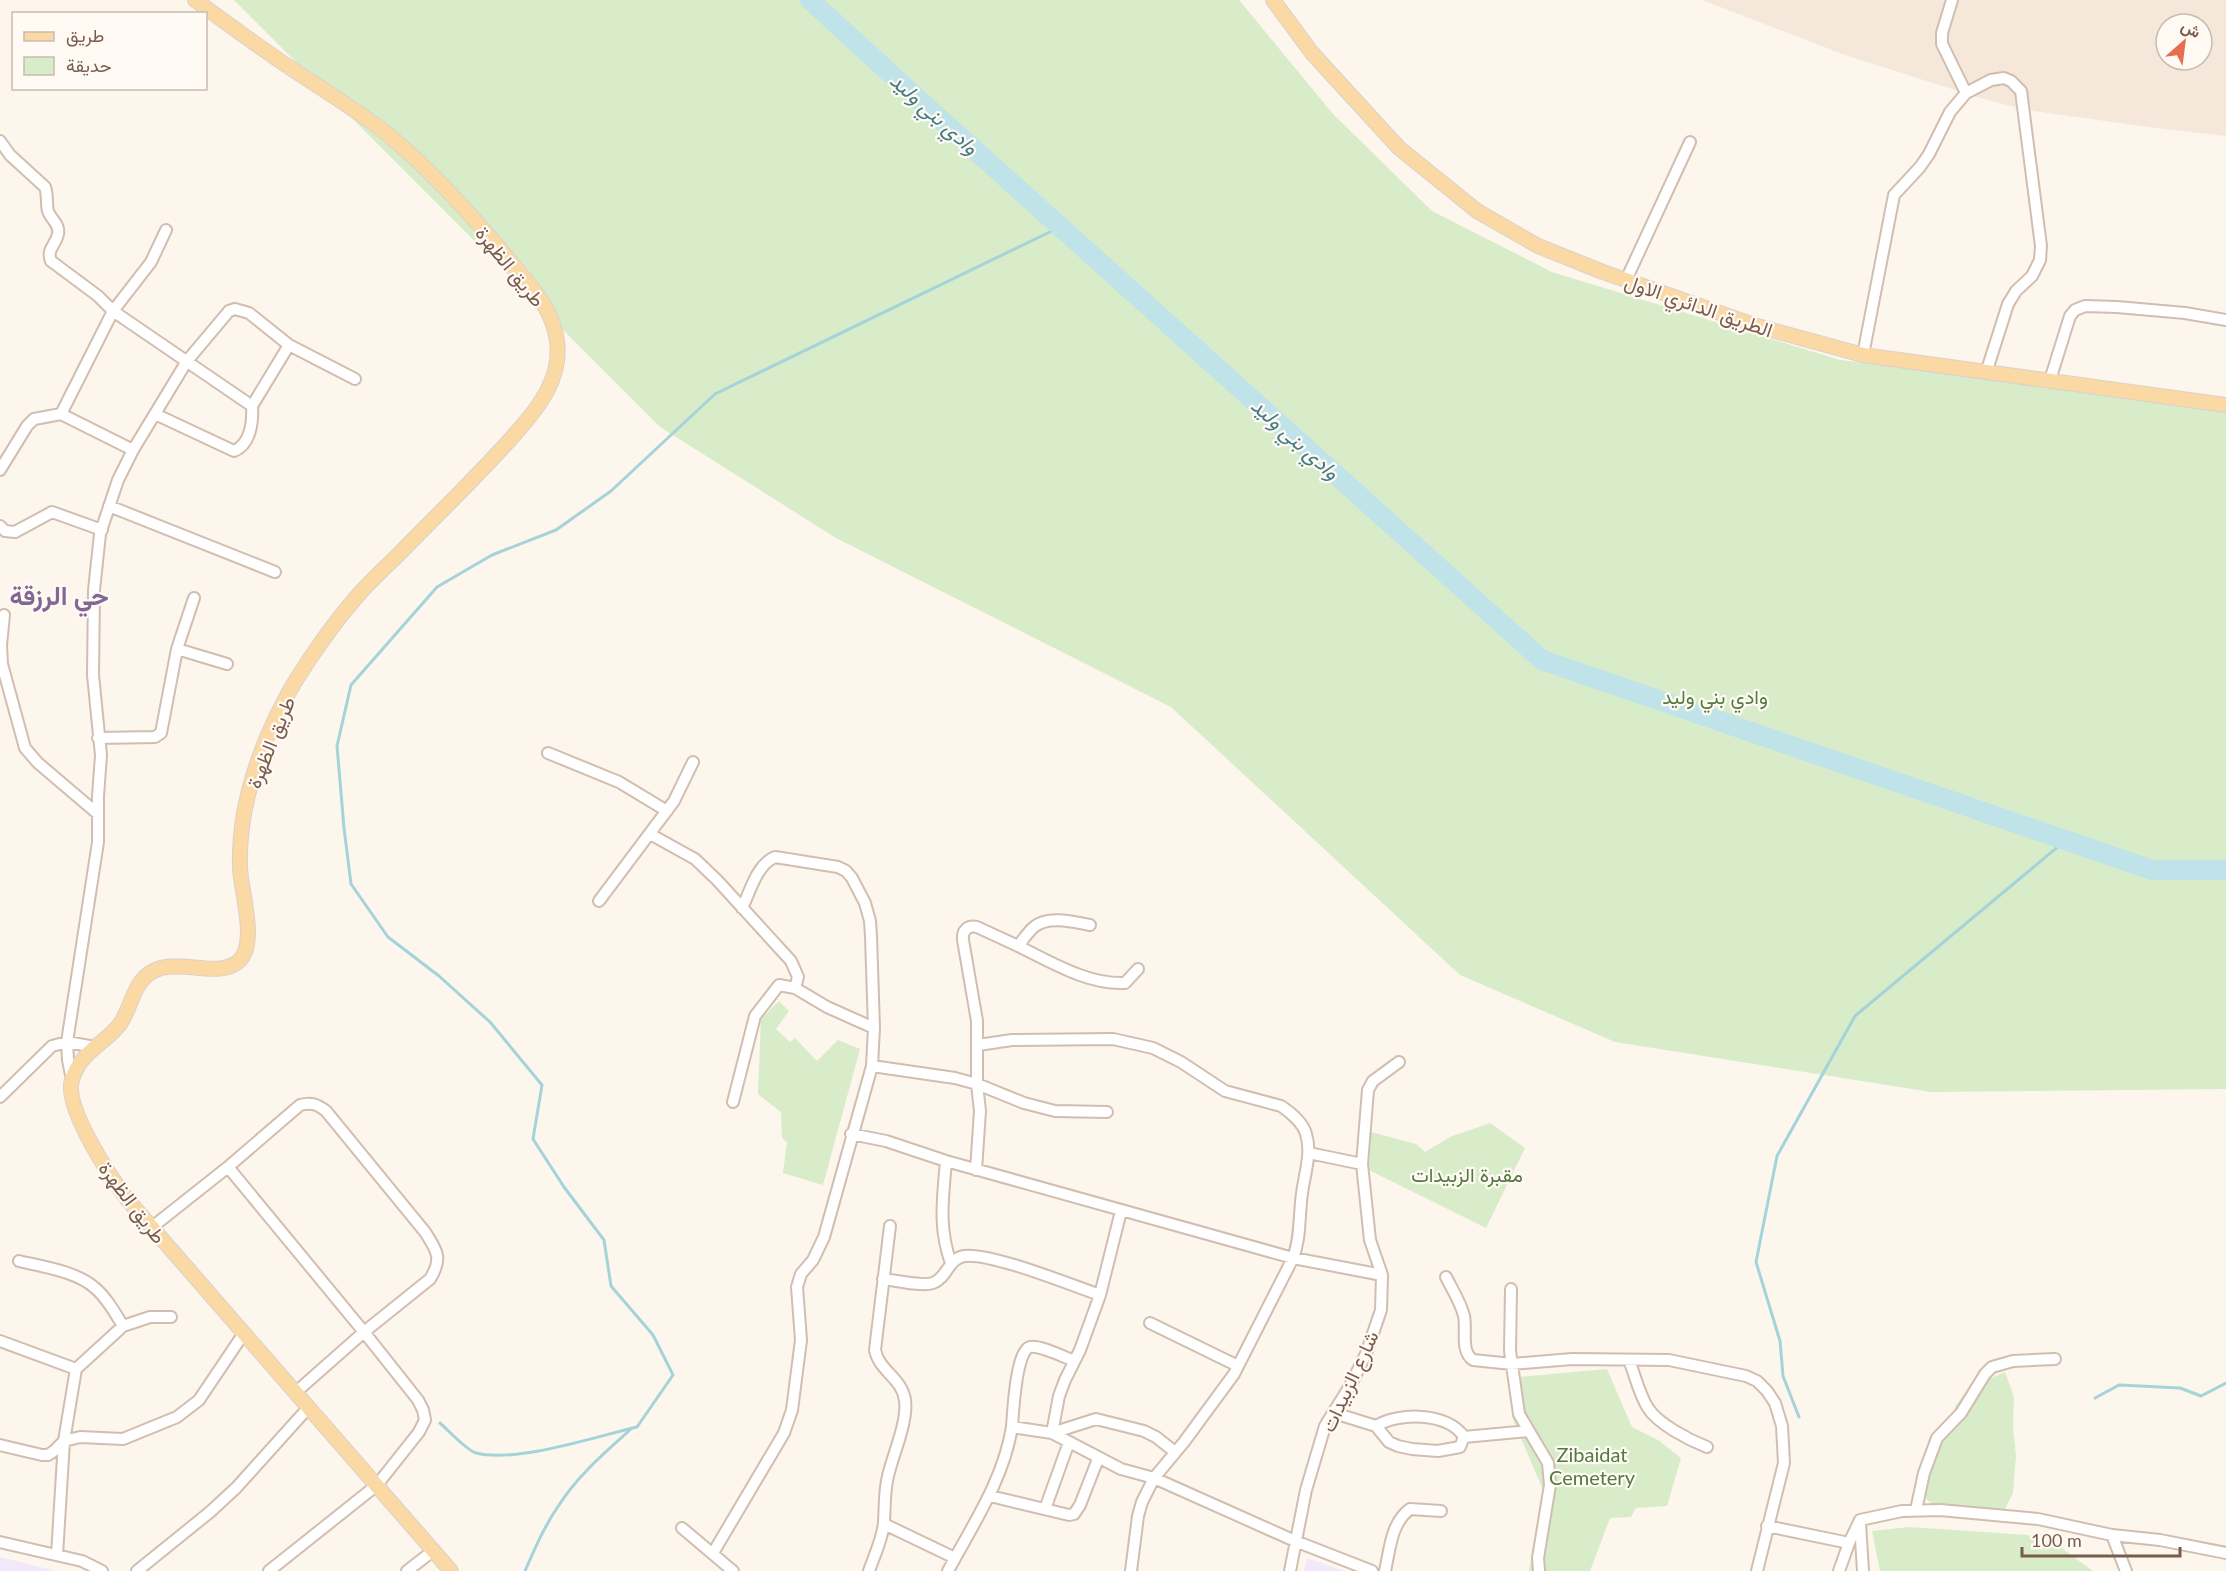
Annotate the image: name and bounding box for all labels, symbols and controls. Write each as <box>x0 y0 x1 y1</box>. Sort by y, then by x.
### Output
legend <box>12 12 207 90</box>
north arrow <box>2154 12 2214 72</box>
text: ش <box>2178 15 2204 42</box>
text: طريق <box>66 24 104 47</box>
text: حديقة <box>66 54 112 76</box>
water label: وادي بني وليد <box>882 67 985 164</box>
street label: طريق الظهرة <box>470 221 551 312</box>
street label: الطريق الدائري الاول <box>1620 268 1776 347</box>
water label: وادي بني وليد <box>1243 392 1346 489</box>
district label: حي الرزقة <box>9 579 109 618</box>
park label: وادي بني وليد <box>1662 684 1768 714</box>
street label: طريق الظهرة <box>241 693 301 792</box>
street label: طريق الظهرة <box>93 1156 172 1249</box>
park label: مقبرة الزبيدات <box>1411 1162 1523 1188</box>
street label: شارع الزبيدات <box>1315 1327 1386 1437</box>
park label: Zibaidat Cemetery <box>1549 1442 1636 1489</box>
scale bar <box>2022 1520 2180 1558</box>
text: 100 m <box>2031 1529 2082 1551</box>

